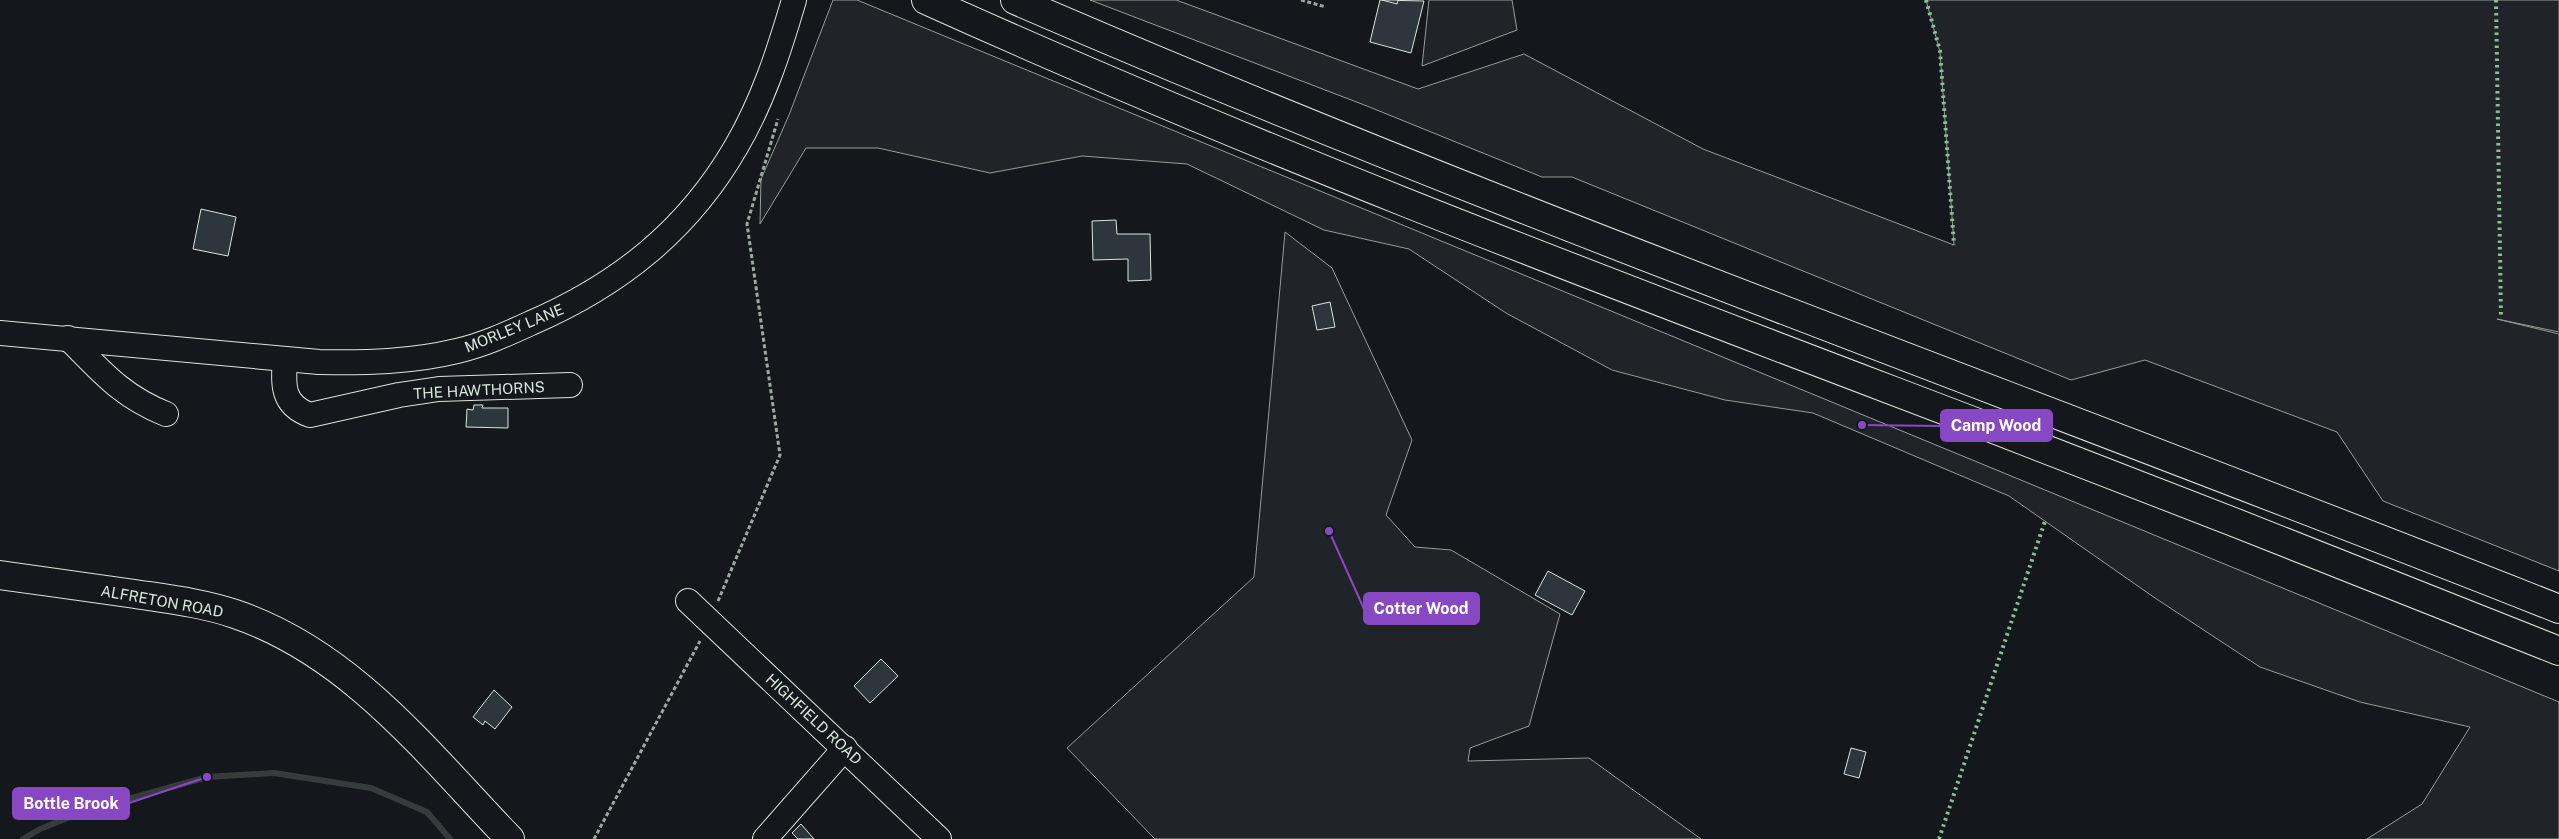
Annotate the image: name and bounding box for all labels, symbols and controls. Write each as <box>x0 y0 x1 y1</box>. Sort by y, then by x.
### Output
street label: MORLEY LANE <box>462 300 566 356</box>
street label: THE HAWTHORNS <box>413 378 545 402</box>
callout: Camp Wood <box>1941 410 2052 441</box>
text: Camp Wood <box>1951 416 2041 435</box>
street label: ALFRETON ROAD <box>99 582 225 620</box>
callout: Cotter Wood <box>1364 593 1479 624</box>
text: Cotter Wood <box>1374 599 1468 618</box>
street label: HIGHFIELD ROAD <box>762 670 866 768</box>
callout: Bottle Brook <box>13 788 129 819</box>
text: Bottle Brook <box>23 794 119 813</box>

